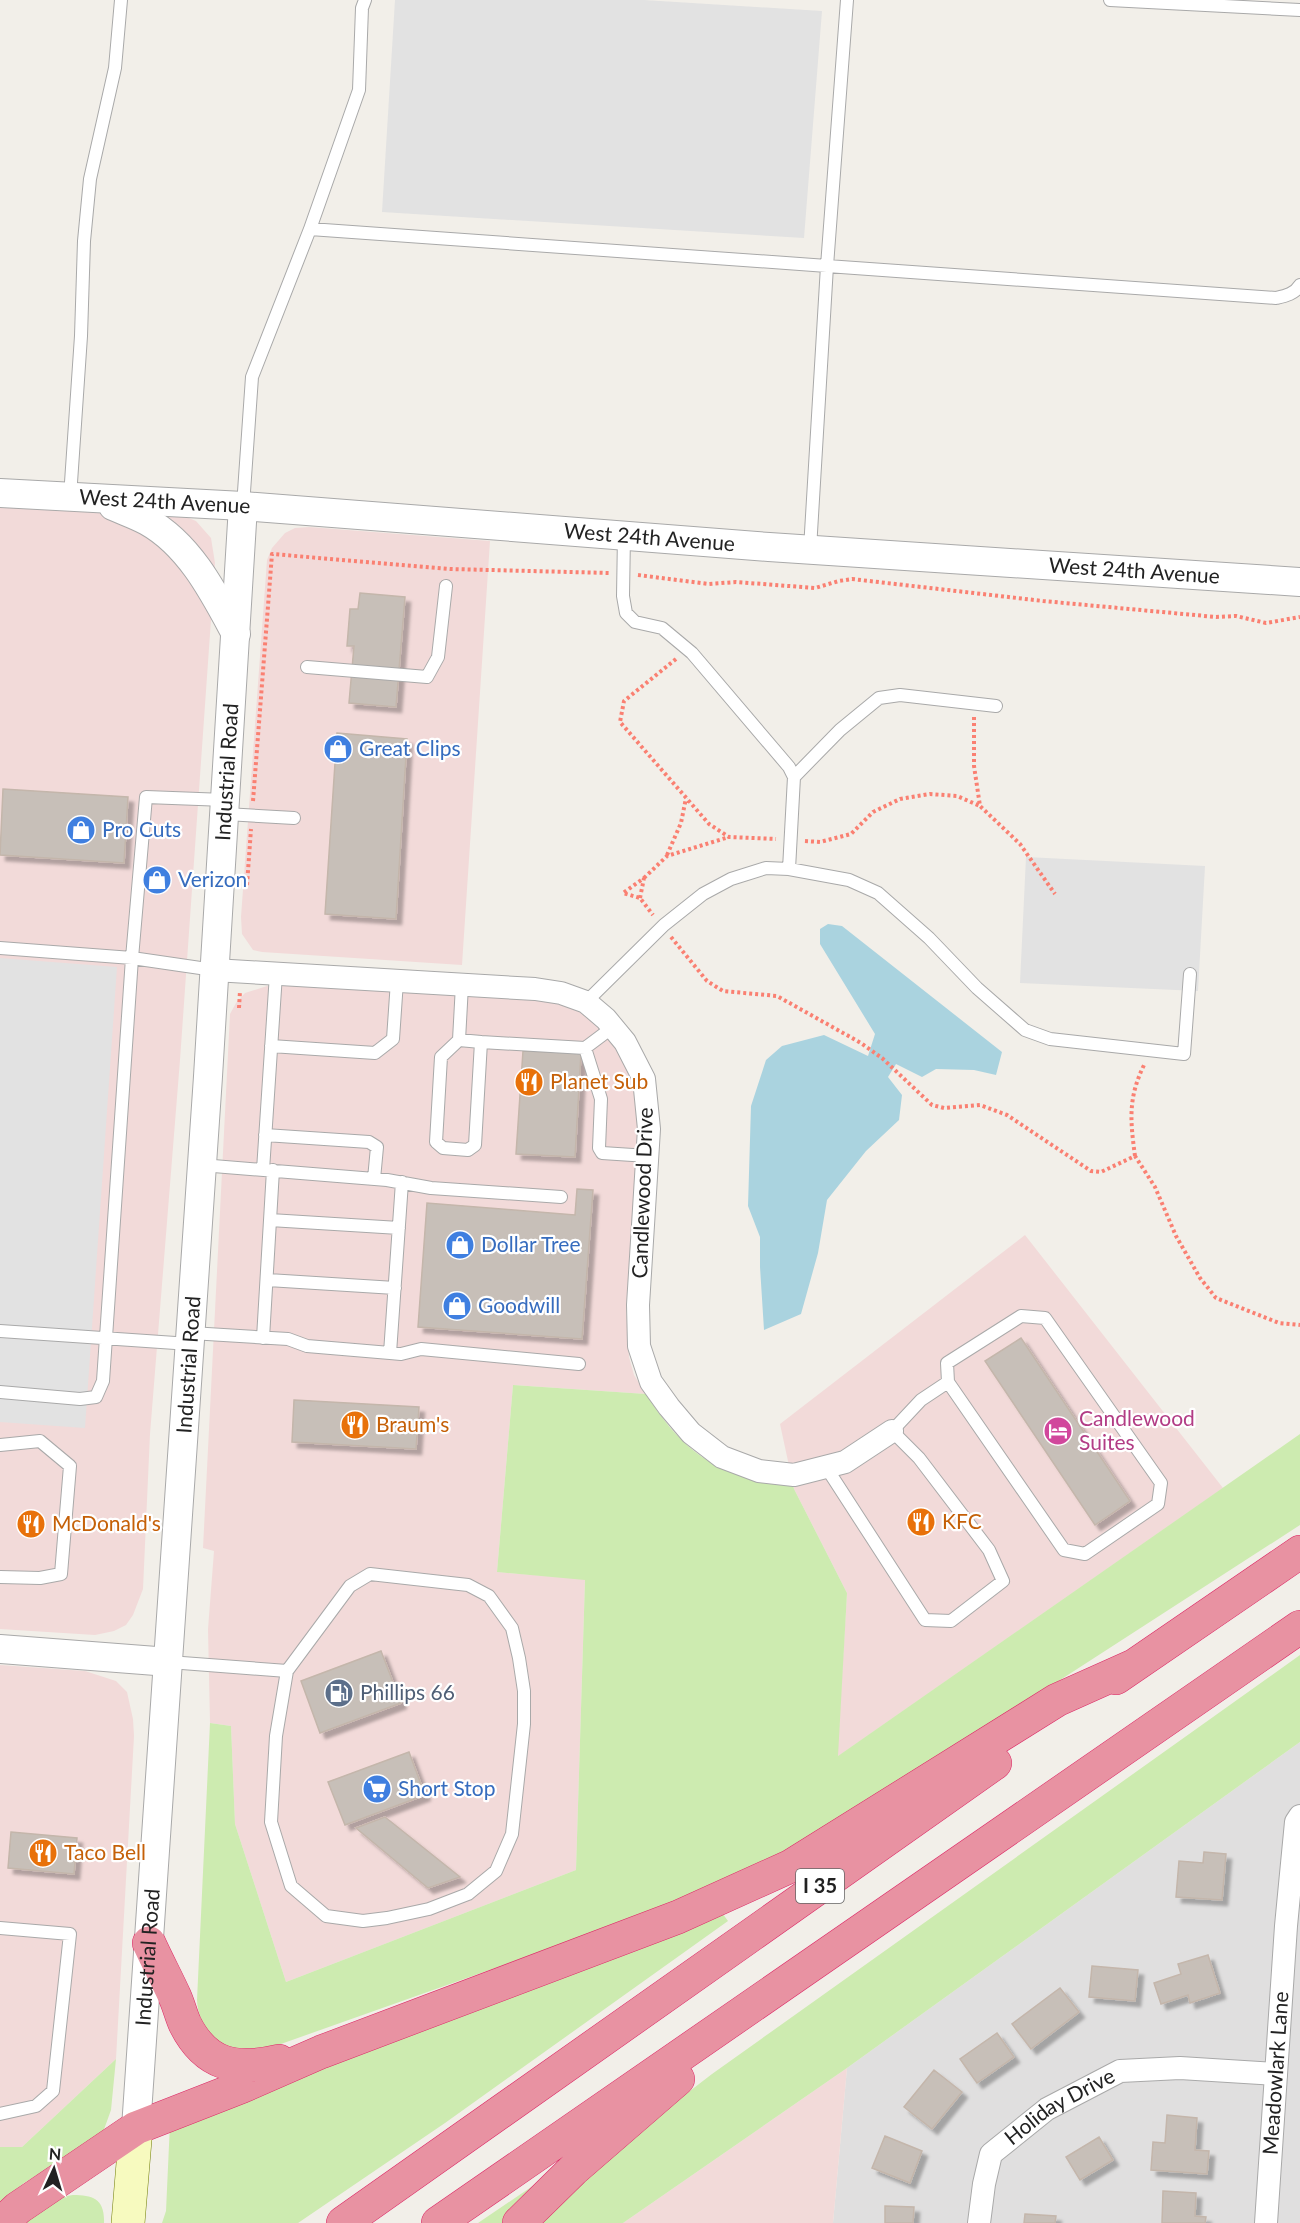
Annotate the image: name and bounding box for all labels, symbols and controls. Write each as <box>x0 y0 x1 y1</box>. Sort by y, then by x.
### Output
street label: West 24th Avenue <box>79 483 251 518</box>
street label: West 24th Avenue <box>563 517 736 555</box>
street label: West 24th Avenue <box>1048 551 1221 588</box>
street label: Industrial Road <box>209 703 242 841</box>
shop icon: Great Clips <box>322 733 354 765</box>
place label: Great Clips <box>359 735 461 760</box>
shop icon: Pro Cuts <box>65 814 97 846</box>
place label: Pro Cuts <box>102 816 181 841</box>
shop icon: Verizon <box>141 864 173 896</box>
place label: Verizon <box>178 866 247 891</box>
restaurant icon: Planet Sub <box>513 1066 545 1098</box>
place label: Planet Sub <box>550 1068 648 1093</box>
street label: Candlewood Drive <box>626 1107 657 1279</box>
shop icon: Dollar Tree <box>444 1229 476 1261</box>
place label: Dollar Tree <box>481 1231 581 1256</box>
shop icon: Goodwill <box>441 1290 473 1322</box>
place label: Goodwill <box>478 1292 560 1317</box>
street label: Industrial Road <box>170 1295 204 1434</box>
place label: Candlewood Suites <box>1079 1405 1195 1454</box>
restaurant icon: Braum's <box>339 1409 371 1441</box>
place label: Braum's <box>376 1411 449 1436</box>
hotel icon: Candlewood Suites <box>1042 1415 1074 1447</box>
restaurant icon: KFC <box>905 1506 937 1538</box>
restaurant icon: McDonald's <box>15 1508 47 1540</box>
place label: KFC <box>942 1508 982 1533</box>
place label: McDonald's <box>52 1510 161 1535</box>
fuel station icon: Phillips 66 <box>323 1677 355 1709</box>
place label: Phillips 66 <box>360 1679 455 1704</box>
supermarket icon: Short Stop <box>361 1773 393 1805</box>
place label: Short Stop <box>398 1775 495 1800</box>
restaurant icon: Taco Bell <box>27 1837 59 1869</box>
place label: Taco Bell <box>64 1839 146 1864</box>
road number: I 35 <box>796 1869 844 1903</box>
street label: Industrial Road <box>129 1888 164 2027</box>
street label: Meadowlark Lane <box>1257 1991 1293 2156</box>
street label: Holiday Drive <box>999 2062 1118 2149</box>
north arrow <box>24 2139 84 2199</box>
text: N <box>48 2144 62 2163</box>

